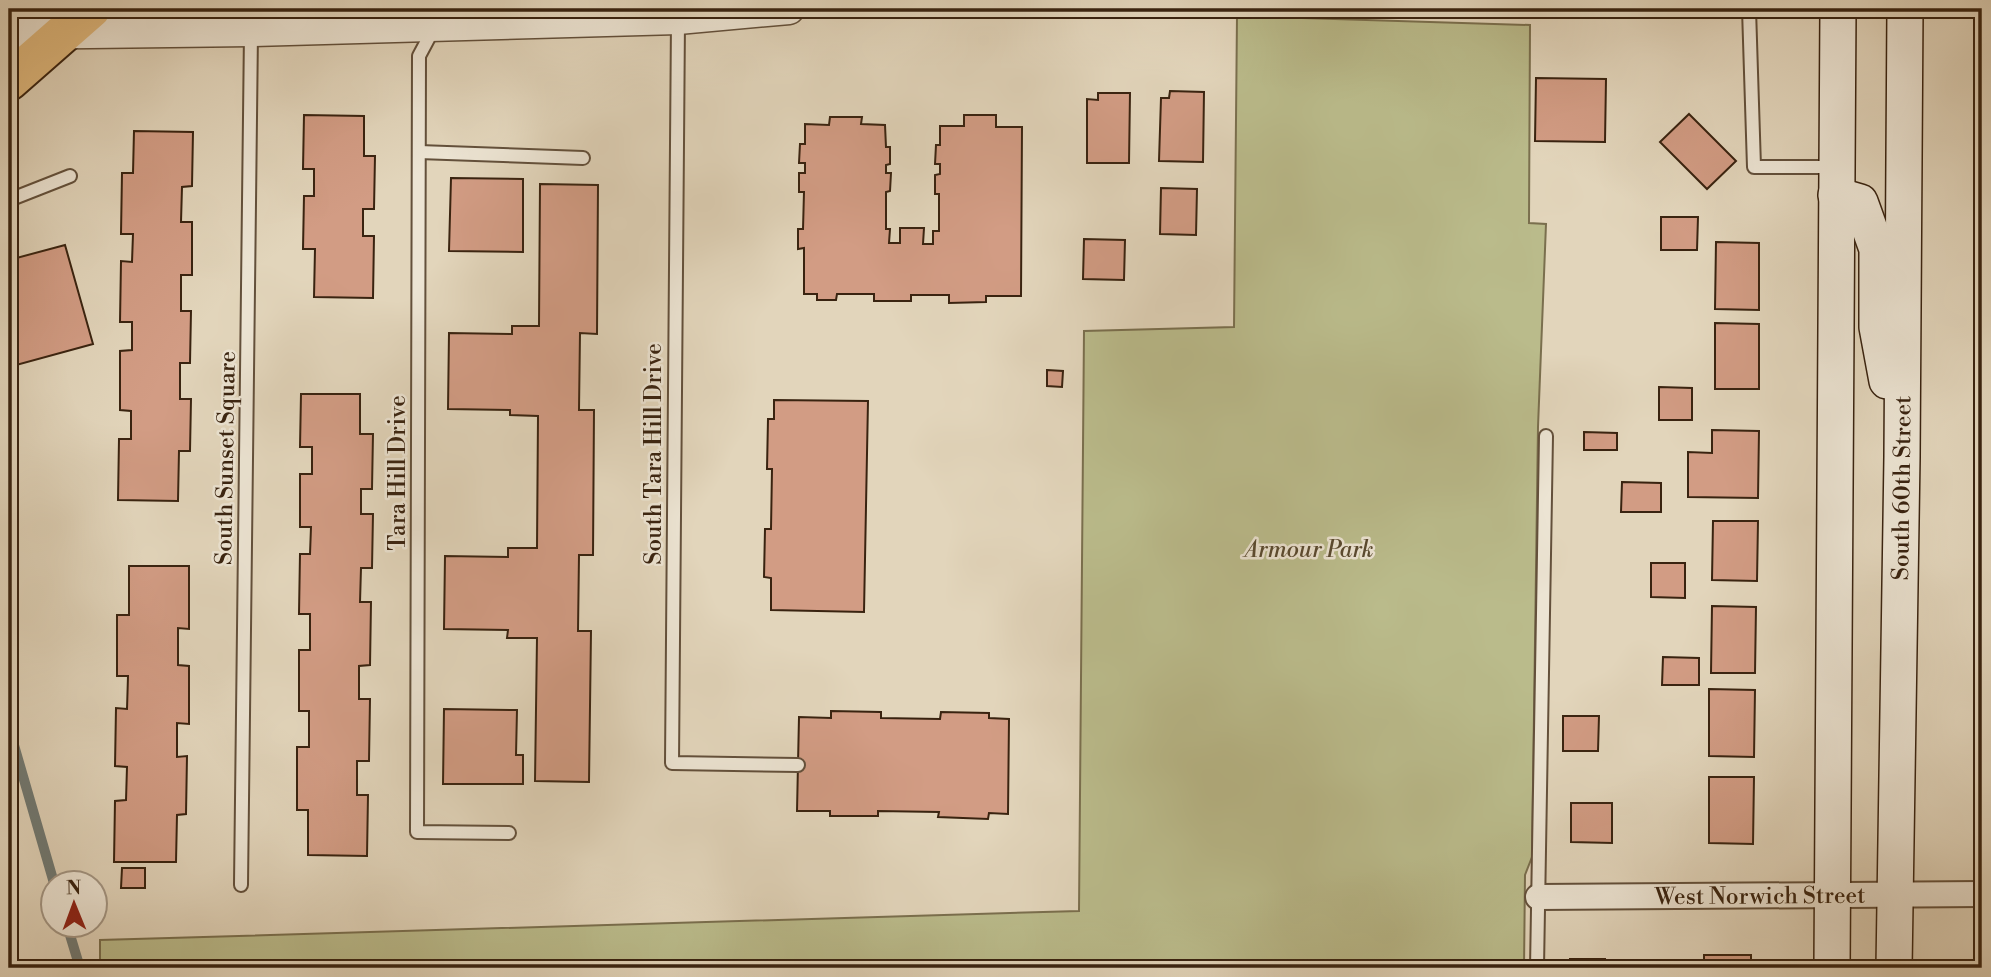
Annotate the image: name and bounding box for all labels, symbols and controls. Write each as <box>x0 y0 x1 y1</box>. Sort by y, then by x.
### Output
street label: South Tara Hill Drive <box>640 343 668 565</box>
street label: South Sunset Square <box>210 351 242 565</box>
street label: Tara Hill Drive <box>384 395 412 551</box>
street label: South 60th Street <box>1887 396 1917 581</box>
park label: Armour Park <box>1241 536 1374 564</box>
north arrow <box>38 869 108 939</box>
text: N <box>66 876 81 900</box>
street label: West Norwich Street <box>1654 882 1865 911</box>

